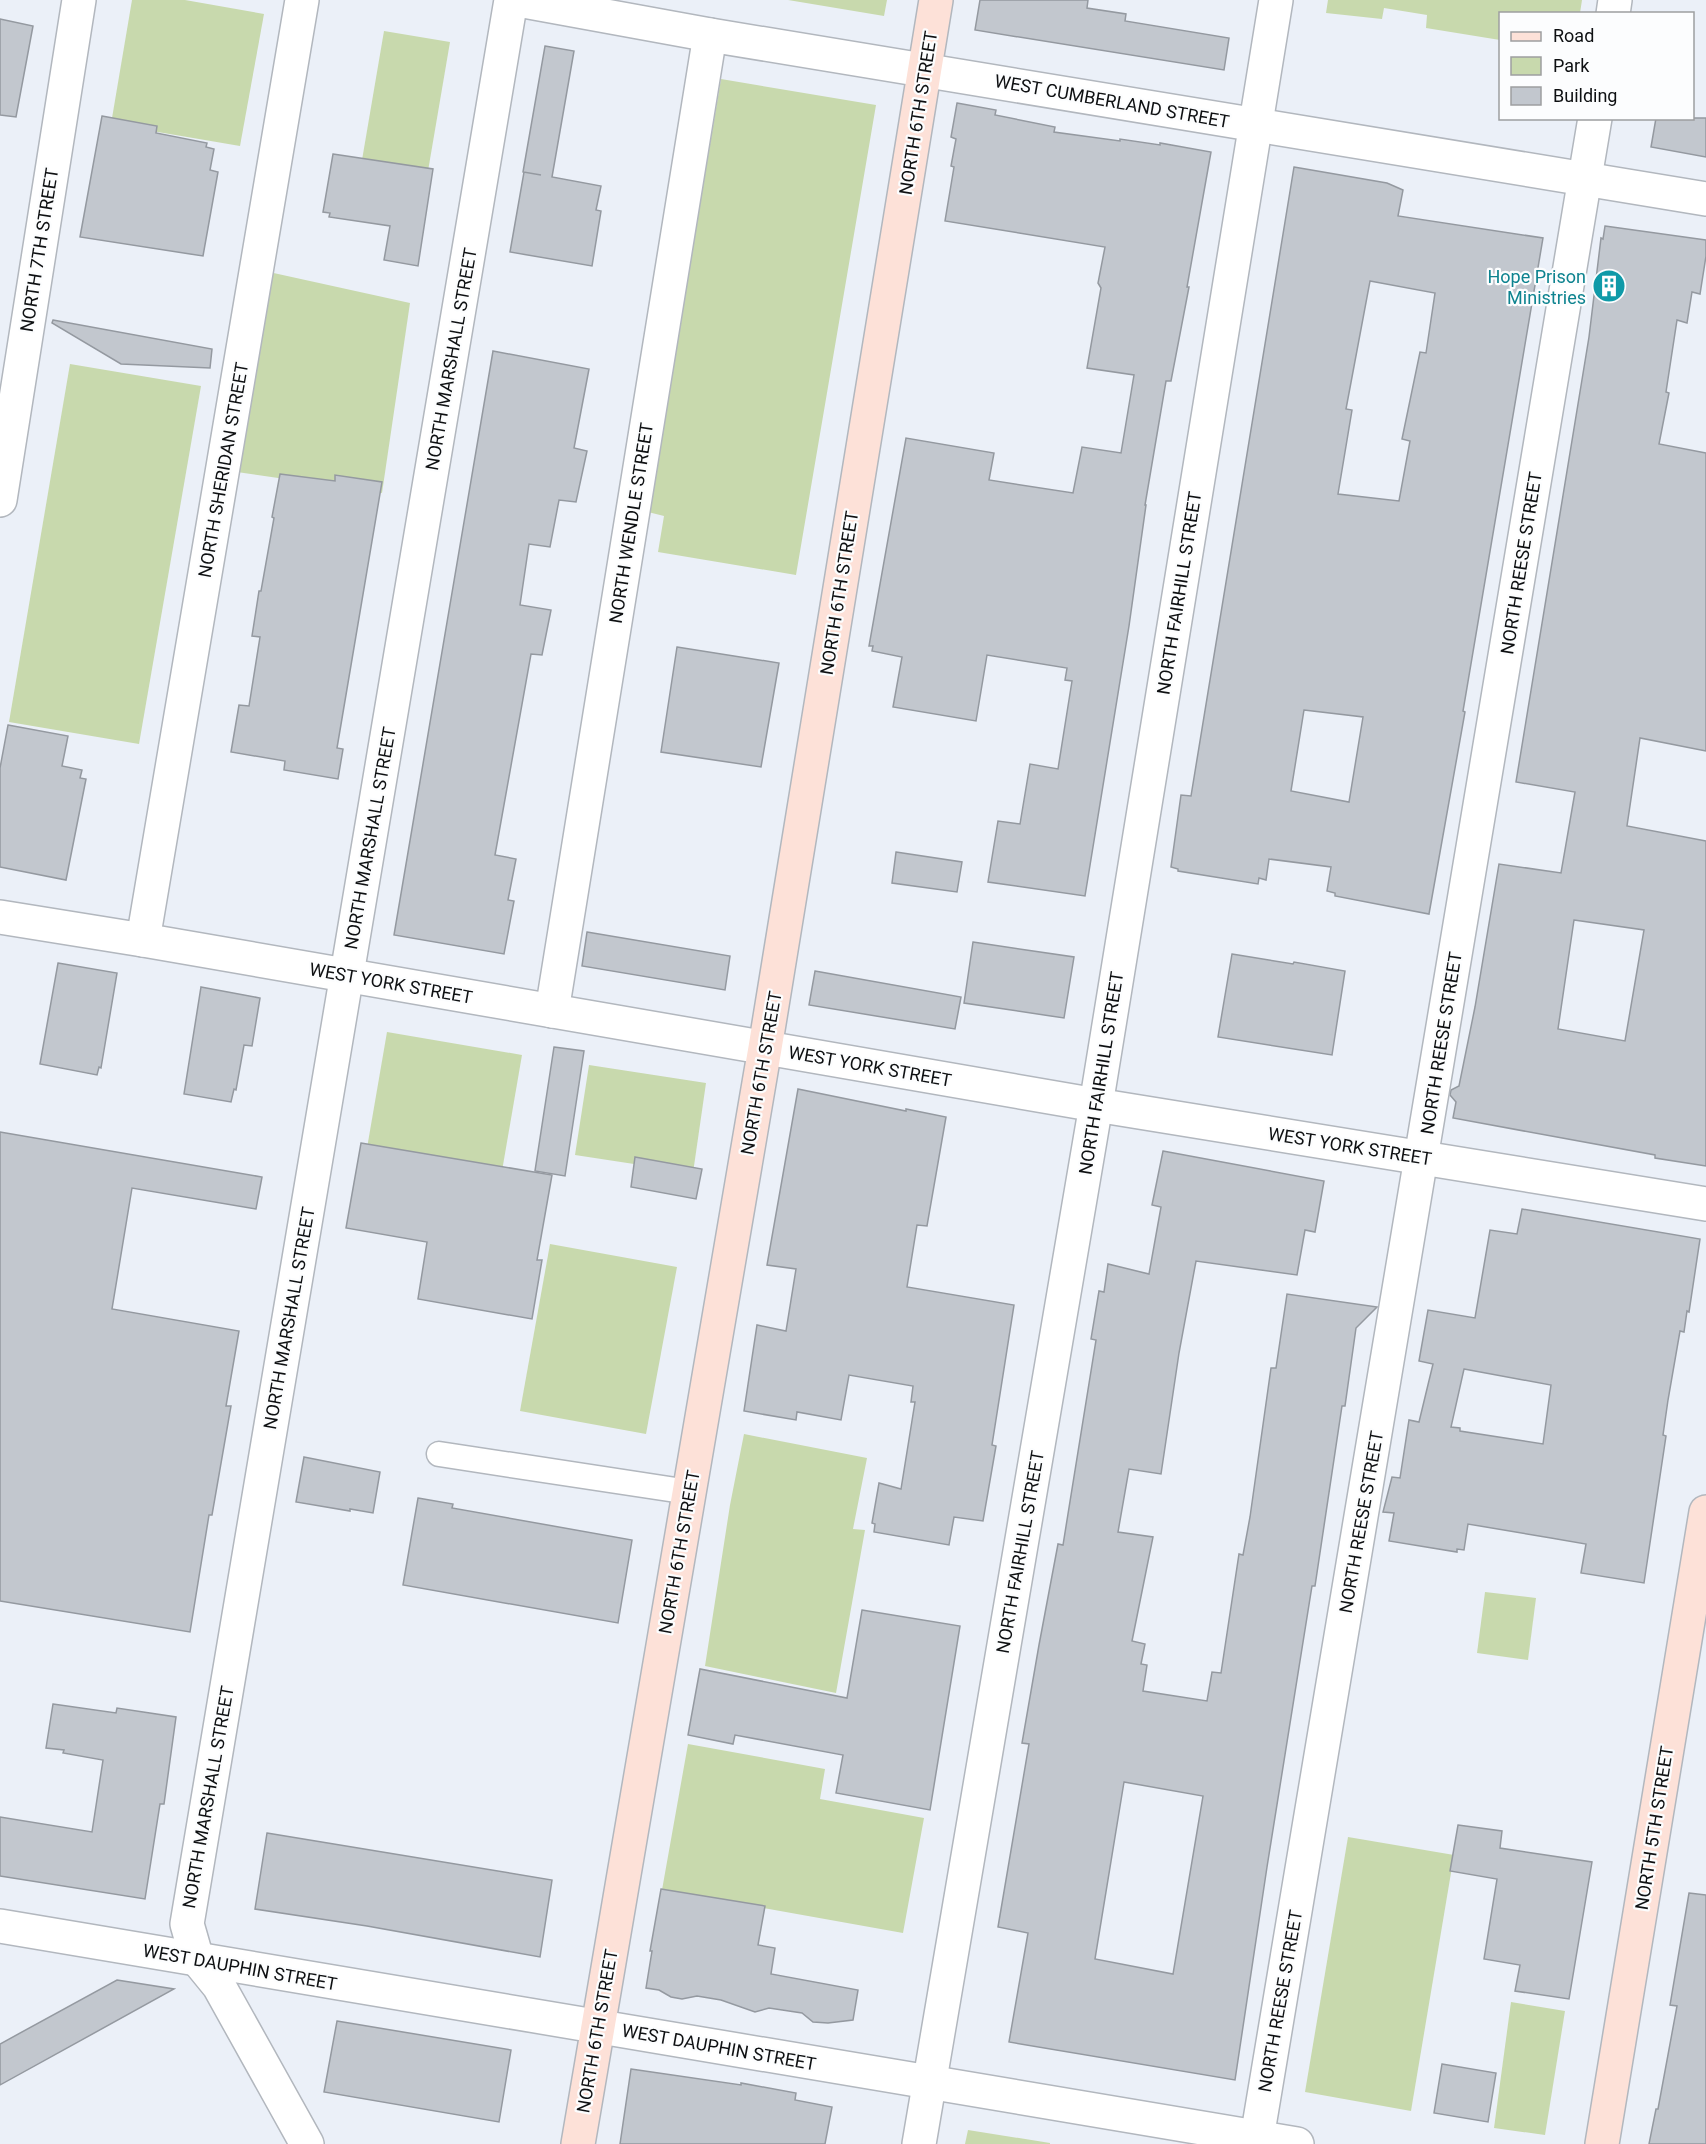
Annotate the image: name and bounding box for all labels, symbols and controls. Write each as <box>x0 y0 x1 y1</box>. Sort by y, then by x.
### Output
legend <box>1499 12 1694 120</box>
text: Road <box>1553 25 1594 46</box>
street label: NORTH 6TH STREET <box>895 29 941 196</box>
text: Park <box>1553 55 1590 76</box>
street label: WEST CUMBERLAND STREET <box>993 70 1231 132</box>
text: Building <box>1553 85 1617 106</box>
street label: NORTH 7TH STREET <box>16 166 62 333</box>
street label: NORTH MARSHALL STREET <box>421 246 481 472</box>
place label: Hope Prison Ministries <box>1487 266 1586 308</box>
building icon: Hope Prison Ministries <box>1591 268 1627 304</box>
street label: NORTH SHERIDAN STREET <box>194 361 252 579</box>
street label: NORTH WENDLE STREET <box>605 421 657 625</box>
street label: NORTH REESE STREET <box>1496 470 1546 656</box>
street label: NORTH FAIRHILL STREET <box>1153 490 1205 696</box>
street label: NORTH 6TH STREET <box>816 509 862 676</box>
street label: NORTH MARSHALL STREET <box>340 725 400 951</box>
street label: NORTH REESE STREET <box>1416 950 1466 1136</box>
street label: WEST YORK STREET <box>308 958 475 1008</box>
street label: NORTH FAIRHILL STREET <box>1075 970 1127 1176</box>
street label: NORTH 6TH STREET <box>736 989 786 1156</box>
street label: WEST YORK STREET <box>787 1041 954 1091</box>
street label: WEST YORK STREET <box>1267 1123 1434 1169</box>
street label: NORTH MARSHALL STREET <box>259 1205 319 1431</box>
street label: NORTH REESE STREET <box>1335 1429 1387 1615</box>
street label: NORTH FAIRHILL STREET <box>992 1449 1048 1655</box>
street label: NORTH 6TH STREET <box>654 1468 704 1635</box>
street label: NORTH MARSHALL STREET <box>178 1684 238 1910</box>
street label: NORTH 5TH STREET <box>1631 1744 1677 1911</box>
street label: NORTH REESE STREET <box>1254 1908 1306 2094</box>
street label: WEST DAUPHIN STREET <box>141 1940 339 1994</box>
street label: NORTH 6TH STREET <box>572 1947 622 2114</box>
street label: WEST DAUPHIN STREET <box>620 2020 818 2074</box>

